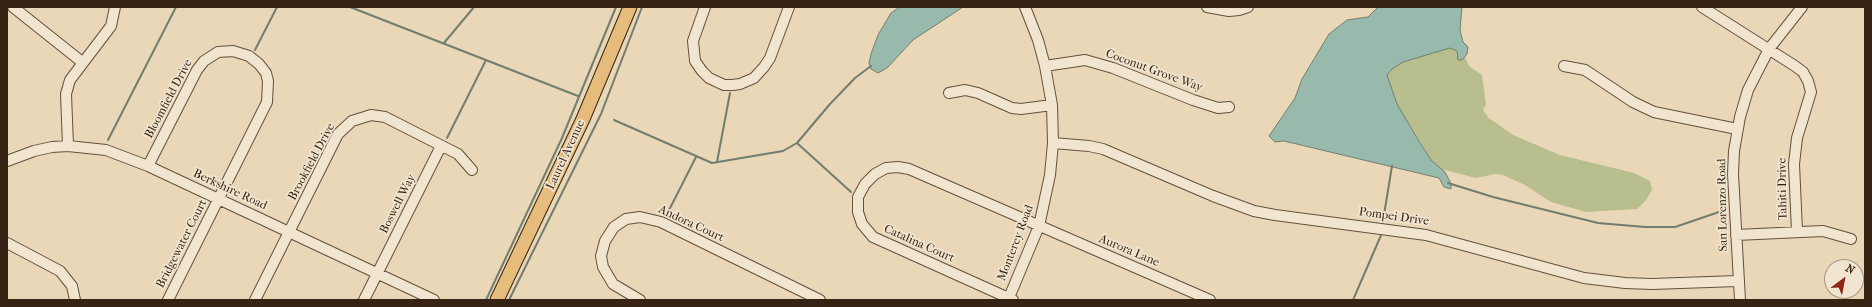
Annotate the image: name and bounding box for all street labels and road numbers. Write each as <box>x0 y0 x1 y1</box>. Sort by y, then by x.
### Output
street label: Coconut Grove Way <box>1103 47 1205 95</box>
street label: Bloomfield Drive <box>142 57 196 141</box>
street label: Laurel Avenue <box>544 118 588 192</box>
street label: Brookfield Drive <box>286 121 338 203</box>
street label: San Lorenzo Road <box>1715 158 1731 252</box>
street label: Tahiti Drive <box>1775 158 1791 220</box>
street label: Berkshire Road <box>191 167 269 213</box>
street label: Boswell Way <box>377 172 419 236</box>
street label: Bridgewater Court <box>153 197 211 291</box>
street label: Andora Court <box>656 203 726 245</box>
street label: Monterey Road <box>995 203 1037 283</box>
street label: Pompei Drive <box>1358 205 1430 229</box>
street label: Catalina Court <box>881 222 957 266</box>
street label: Aurora Lane <box>1097 232 1161 270</box>

